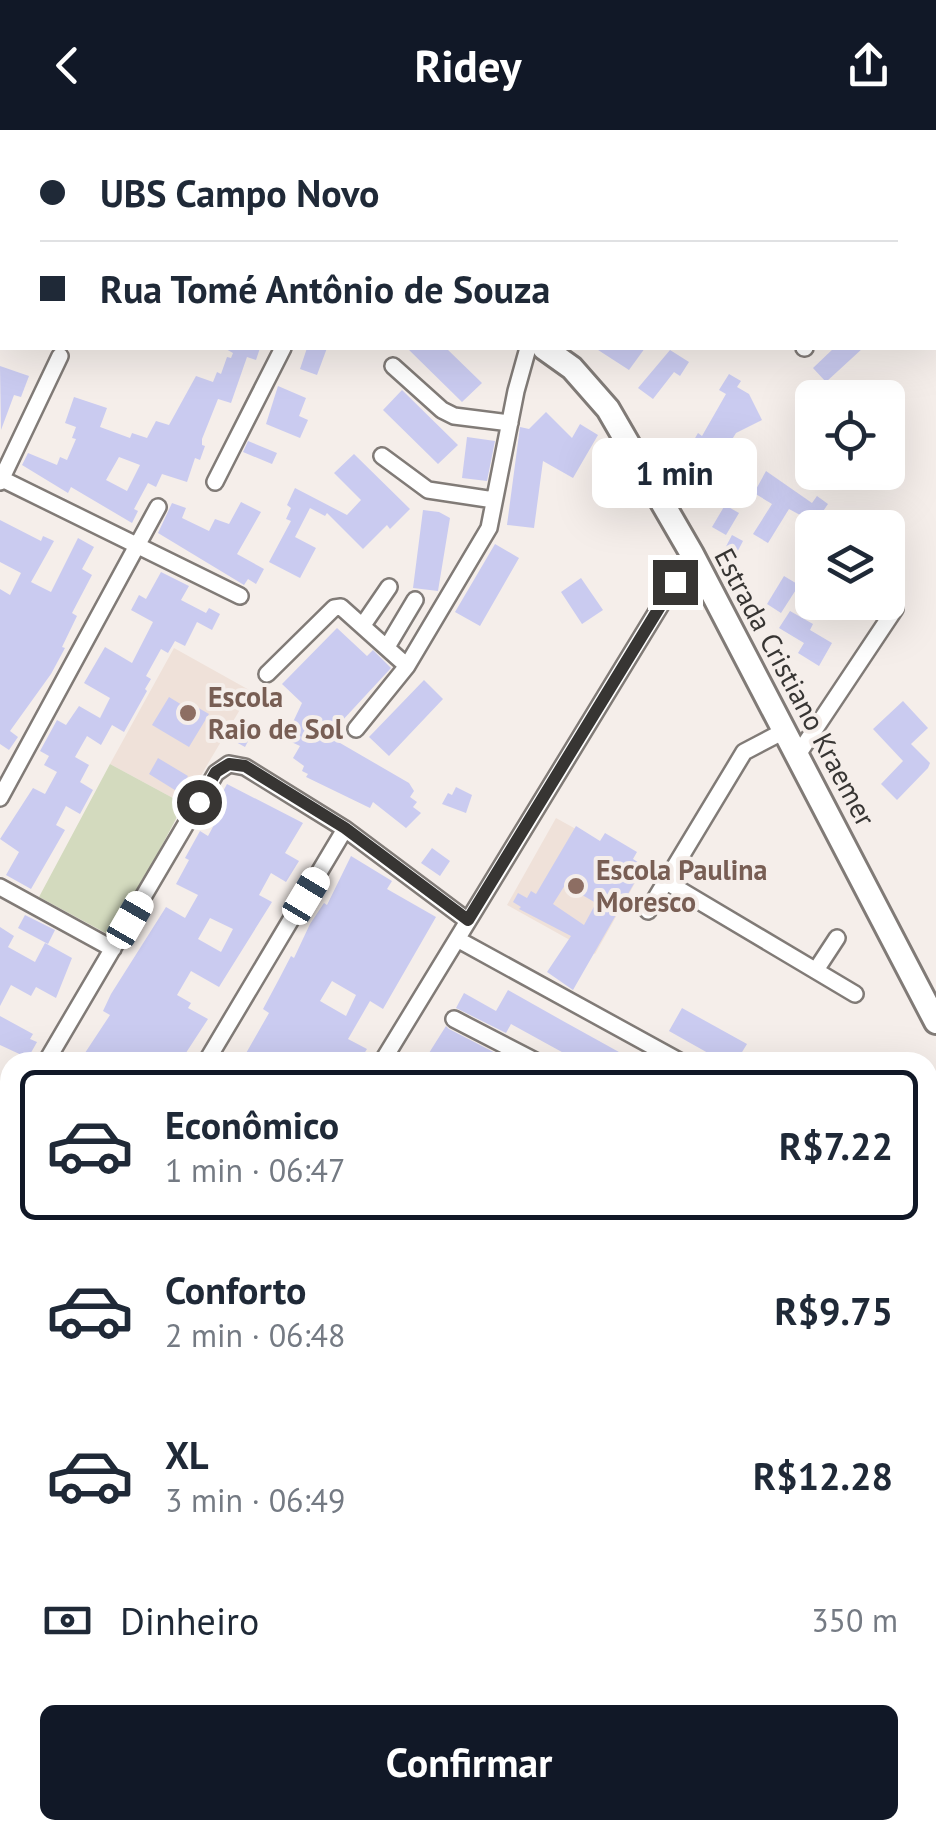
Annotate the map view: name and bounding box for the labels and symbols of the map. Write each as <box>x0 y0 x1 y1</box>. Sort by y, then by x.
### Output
callout: 1 min <box>592 437 758 507</box>
street label: Estrada Cristiano Kraemer <box>706 541 885 833</box>
route end <box>653 560 698 605</box>
place label: Escola Raio de Sol <box>208 678 344 747</box>
marker: Escola Raio de Sol <box>177 702 199 724</box>
route start <box>177 780 222 825</box>
place label: Escola Paulina Moresco <box>596 851 767 920</box>
car <box>278 863 334 929</box>
marker: Escola Paulina Moresco <box>565 875 587 897</box>
car <box>102 887 158 953</box>

